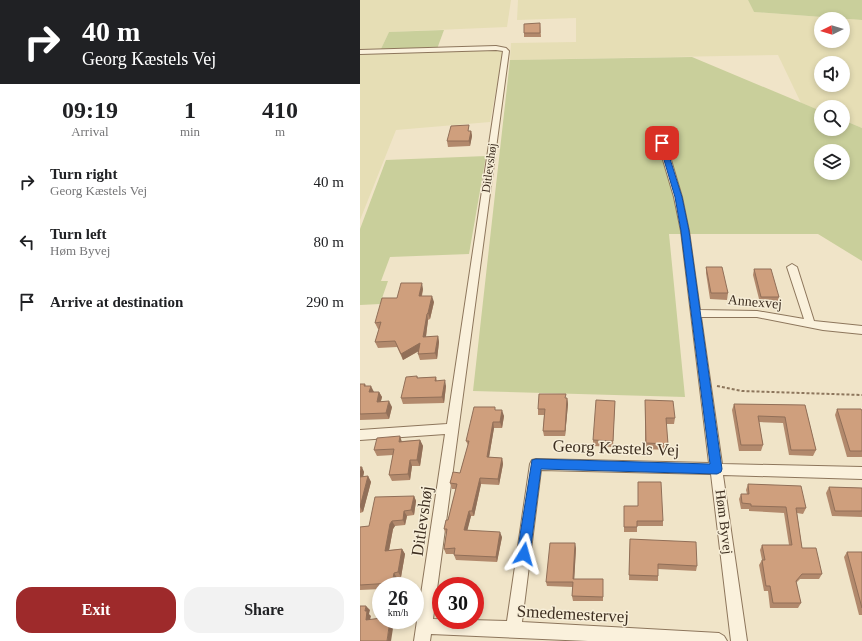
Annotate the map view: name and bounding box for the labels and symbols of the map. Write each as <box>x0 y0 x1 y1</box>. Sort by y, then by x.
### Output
north arrow <box>814 12 850 48</box>
pin <box>645 126 679 160</box>
street label: Ditlevshøj <box>479 142 499 194</box>
street label: Annexvej <box>727 292 783 312</box>
street label: Georg Kæstels Vej <box>552 436 680 460</box>
street label: Ditlevshøj <box>408 485 436 557</box>
street label: Høm Byvej <box>713 489 735 555</box>
position arrow <box>503 533 545 575</box>
speed limit sign: 30 <box>432 577 484 629</box>
street label: Smedemestervej <box>516 602 630 626</box>

